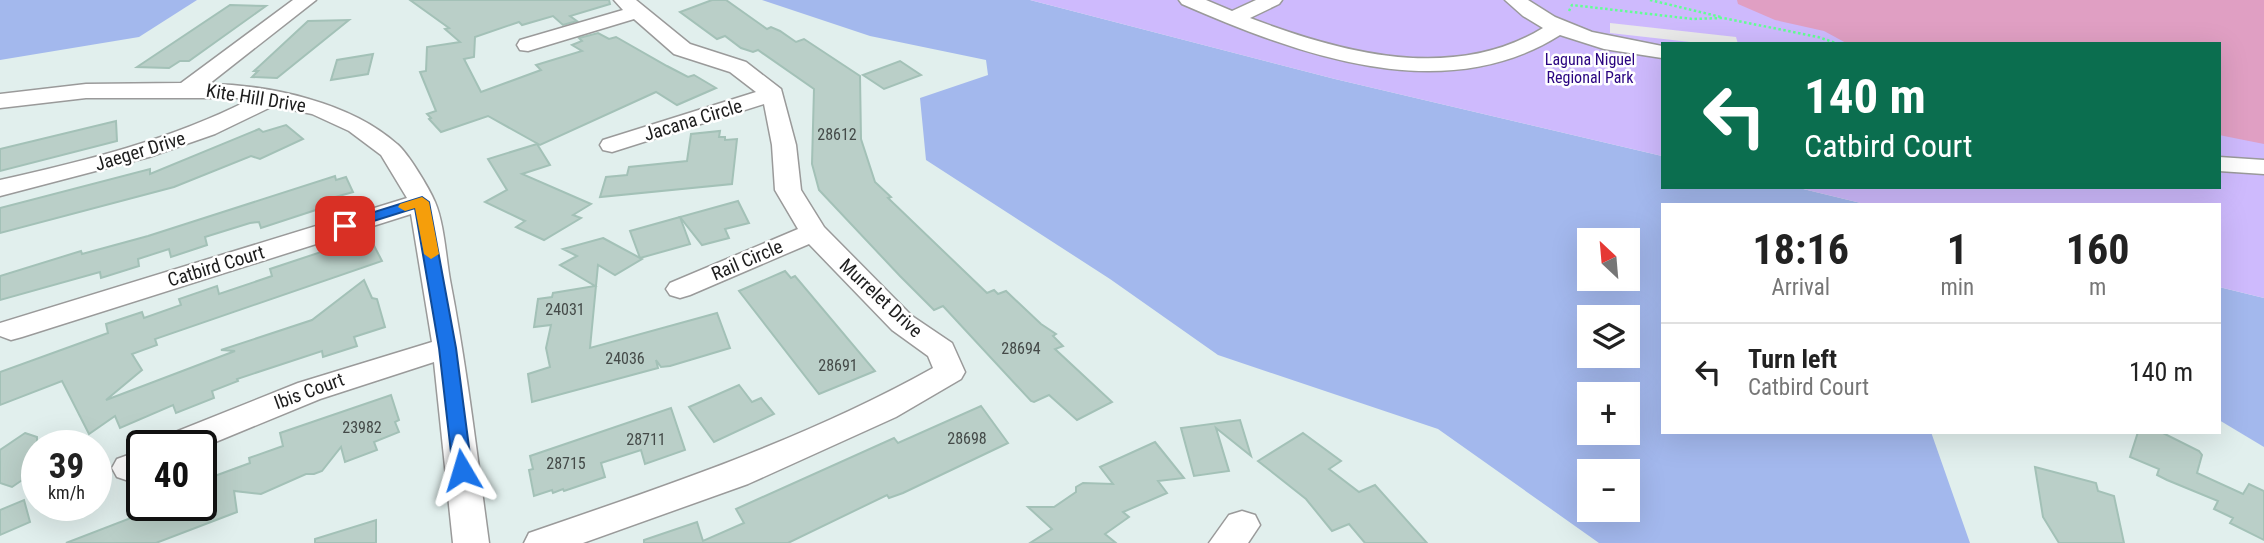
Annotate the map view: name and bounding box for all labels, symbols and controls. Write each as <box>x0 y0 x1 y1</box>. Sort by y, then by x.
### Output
park label: Laguna Niguel Regional Park <box>1545 50 1635 87</box>
text: 140 m <box>1804 68 1926 125</box>
icon: left <box>1689 70 1780 161</box>
street label: Kite Hill Drive <box>204 79 308 117</box>
street label: Jacana Circle <box>641 94 745 146</box>
house number: 28612 <box>817 125 857 144</box>
street label: Jaeger Drive <box>92 126 188 176</box>
text: Catbird Court <box>1804 127 1972 165</box>
pin <box>315 196 375 256</box>
icon: arrive <box>326 207 364 245</box>
text: 18:16 <box>1753 225 1849 274</box>
text: 1 <box>1947 225 1968 274</box>
text: 160 <box>2066 225 2129 274</box>
north arrow <box>1577 228 1640 290</box>
map controls <box>1577 228 1640 522</box>
street label: Rail Circle <box>708 235 786 285</box>
street label: Catbird Court <box>165 240 267 292</box>
street label: Murrelet Drive <box>835 254 927 342</box>
text: Arrival <box>1771 274 1830 301</box>
text: min <box>1940 274 1974 301</box>
text: m <box>2089 274 2106 301</box>
house number: 24031 <box>545 300 585 319</box>
button: layers <box>1577 305 1640 368</box>
house number: 28694 <box>1001 339 1041 358</box>
text: Turn left <box>1748 344 1837 374</box>
house number: 24036 <box>605 349 645 368</box>
icon: left <box>1689 353 1727 391</box>
house number: 28691 <box>818 356 858 375</box>
text: 140 m <box>2129 357 2193 387</box>
street label: Ibis Court <box>271 368 347 414</box>
text: Catbird Court <box>1748 374 1869 401</box>
button: + <box>1577 382 1640 445</box>
house number: 23982 <box>342 418 382 437</box>
house number: 28698 <box>947 429 987 448</box>
speed limit sign: 40 <box>126 430 217 521</box>
house number: 28711 <box>626 430 666 449</box>
position arrow <box>425 433 499 507</box>
text: 39 <box>49 446 84 487</box>
house number: 28715 <box>546 454 586 473</box>
button: − <box>1577 459 1640 522</box>
text: km/h <box>48 482 85 503</box>

